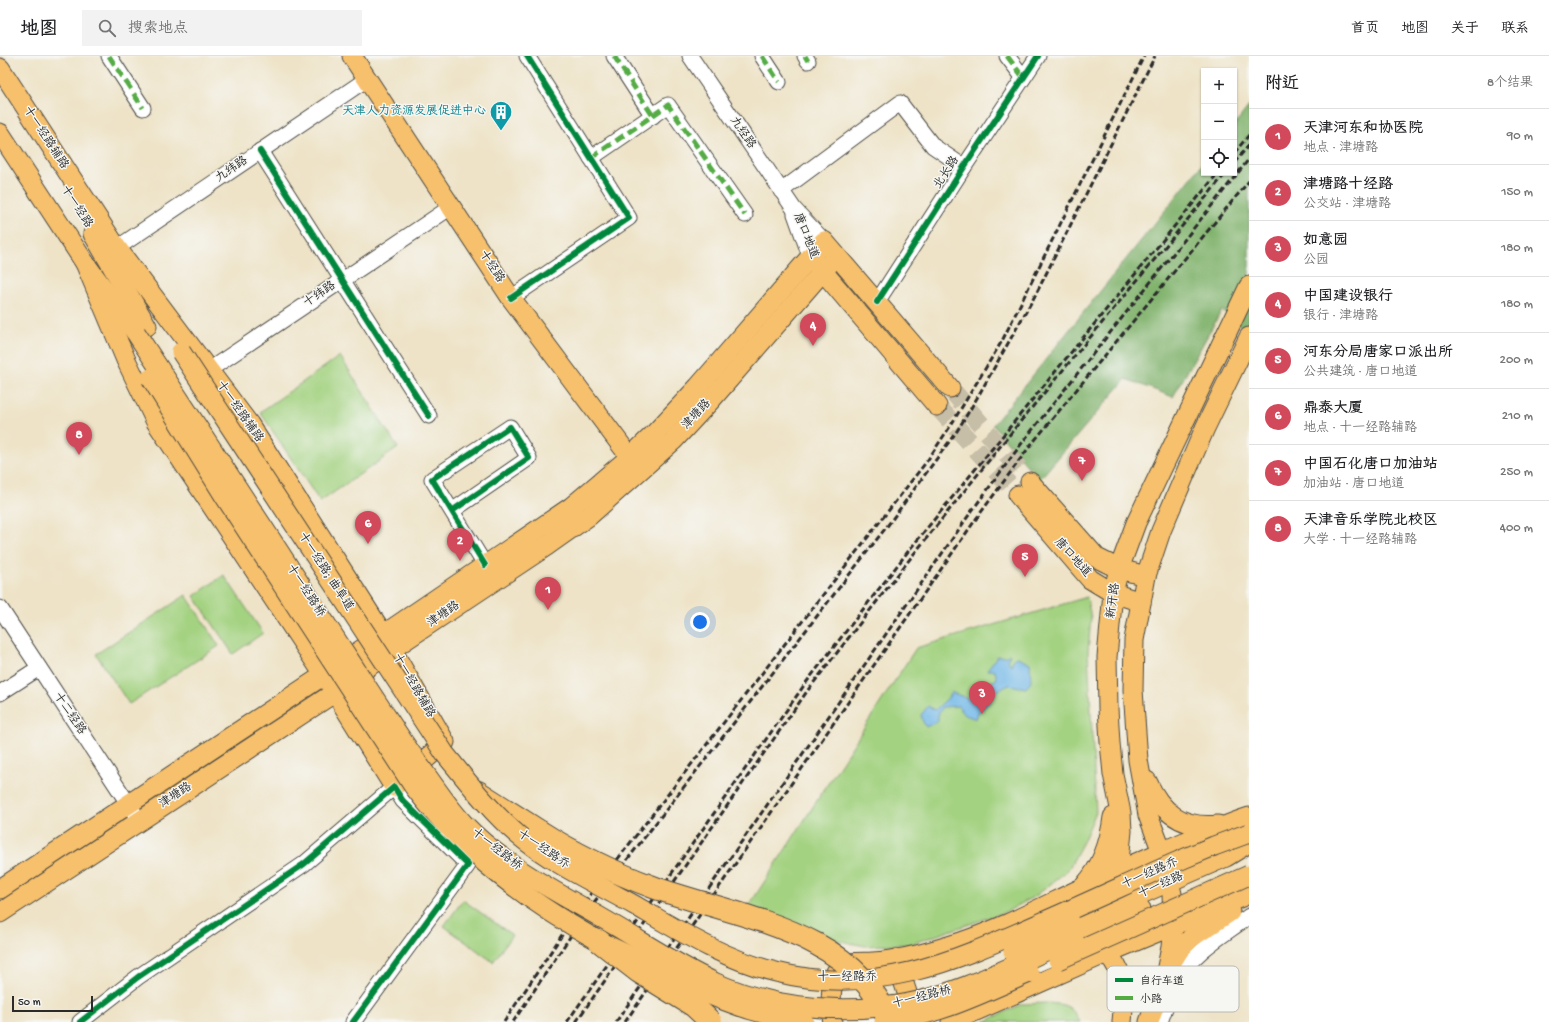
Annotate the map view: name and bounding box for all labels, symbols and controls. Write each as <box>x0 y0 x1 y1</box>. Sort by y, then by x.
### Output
search box <box>82 10 362 46</box>
icon: search <box>96 17 118 39</box>
text: 地图 <box>20 19 58 42</box>
text: 搜索地点 <box>128 20 188 38</box>
text: 首页 <box>1351 21 1379 38</box>
text: 地图 <box>1401 21 1429 38</box>
text: 关于 <box>1451 21 1479 38</box>
text: 联系 <box>1501 21 1529 38</box>
map controls <box>1201 68 1237 176</box>
button: + <box>1201 68 1237 104</box>
text: 附近 <box>1265 75 1299 95</box>
text: 8个结果 <box>1487 76 1533 91</box>
building icon: 天津人力资源发展促进中心 <box>488 99 514 132</box>
street label: 十一经路辅路 <box>20 103 71 172</box>
place label: 天津人力资源发展促进中心 <box>342 104 486 119</box>
button: − <box>1201 104 1237 140</box>
street label: 九经路 <box>726 114 759 152</box>
text: 天津河东和协医院 <box>1303 120 1423 138</box>
text: 1 <box>1275 129 1281 144</box>
text: 90 m <box>1507 129 1533 144</box>
button: locate <box>1201 140 1237 176</box>
text: 地点 · 津塘路 <box>1303 141 1378 156</box>
street label: 九纬路 <box>212 152 251 186</box>
street label: 北长路 <box>930 154 963 192</box>
text: 津塘路十经路 <box>1303 176 1393 194</box>
street label: 十一经路 <box>57 183 96 231</box>
text: 2 <box>1275 185 1281 200</box>
text: 150 m <box>1501 185 1533 200</box>
text: 公交站 · 津塘路 <box>1303 197 1391 212</box>
street label: 唐口地道 <box>790 211 821 261</box>
text: 如意园 <box>1303 232 1348 250</box>
text: 3 <box>1275 241 1281 256</box>
text: 180 m <box>1501 241 1533 256</box>
street label: 十经路 <box>475 248 508 286</box>
text: 公园 <box>1303 253 1329 268</box>
street label: 十纬路 <box>300 277 339 311</box>
text: 中国建设银行 <box>1303 288 1393 306</box>
text: 4 <box>1275 297 1281 312</box>
text: 180 m <box>1501 297 1533 312</box>
text: 银行 · 津塘路 <box>1303 309 1378 324</box>
pin: 4 <box>800 313 826 346</box>
text: 河东分局唐家口派出所 <box>1303 344 1453 362</box>
text: 5 <box>1275 353 1281 368</box>
text: 200 m <box>1500 353 1533 368</box>
text: 公共建筑 · 唐口地道 <box>1303 365 1417 380</box>
street label: 十一经路辅路 <box>213 378 266 446</box>
street label: 津塘路 <box>679 396 714 433</box>
text: 鼎泰大厦 <box>1303 400 1363 418</box>
text: 6 <box>1275 409 1281 424</box>
text: 210 m <box>1502 409 1533 424</box>
text: 地点 · 十一经路辅路 <box>1303 421 1417 436</box>
pin: 8 <box>66 422 92 455</box>
pin: 7 <box>1069 448 1095 481</box>
text: 中国石化唐口加油站 <box>1303 456 1438 474</box>
text: 7 <box>1275 465 1281 480</box>
text: 250 m <box>1500 465 1533 480</box>
text: 加油站 · 唐口地道 <box>1303 477 1404 492</box>
pin: 6 <box>355 511 381 544</box>
text: 天津音乐学院北校区 <box>1303 512 1438 530</box>
text: 8 <box>1274 521 1282 536</box>
text: 400 m <box>1500 521 1533 536</box>
pin: 2 <box>447 528 473 561</box>
street label: 十一经路; 曲阜道 <box>294 530 356 614</box>
text: 大学 · 十一经路辅路 <box>1303 533 1417 548</box>
street label: 唐口地道 <box>1051 535 1094 581</box>
pin: 5 <box>1012 544 1038 577</box>
street label: 十一经路桥 <box>283 561 329 621</box>
pin: 1 <box>535 577 561 610</box>
street label: 新开路 <box>1104 582 1123 620</box>
street label: 津塘路 <box>425 598 463 631</box>
your location <box>690 612 710 632</box>
street label: 十一经路辅路 <box>389 651 438 721</box>
pin: 3 <box>969 681 995 714</box>
street label: 十二经路 <box>50 690 89 738</box>
street label: 津塘路 <box>157 779 195 812</box>
street label: 十一经路桥 <box>468 825 525 875</box>
street label: 十一经路乔 <box>514 826 573 873</box>
street label: 十一经路乔 <box>1120 855 1180 893</box>
street label: 十一经路 <box>1136 870 1186 902</box>
legend <box>1107 966 1239 1012</box>
street label: 十一经路乔 <box>817 969 877 985</box>
text: 自行车道 <box>1140 975 1184 988</box>
street label: 十一经路桥 <box>891 983 954 1012</box>
text: 小路 <box>1140 993 1162 1006</box>
scale bar <box>12 994 93 1013</box>
text: 50 m <box>18 997 40 1009</box>

